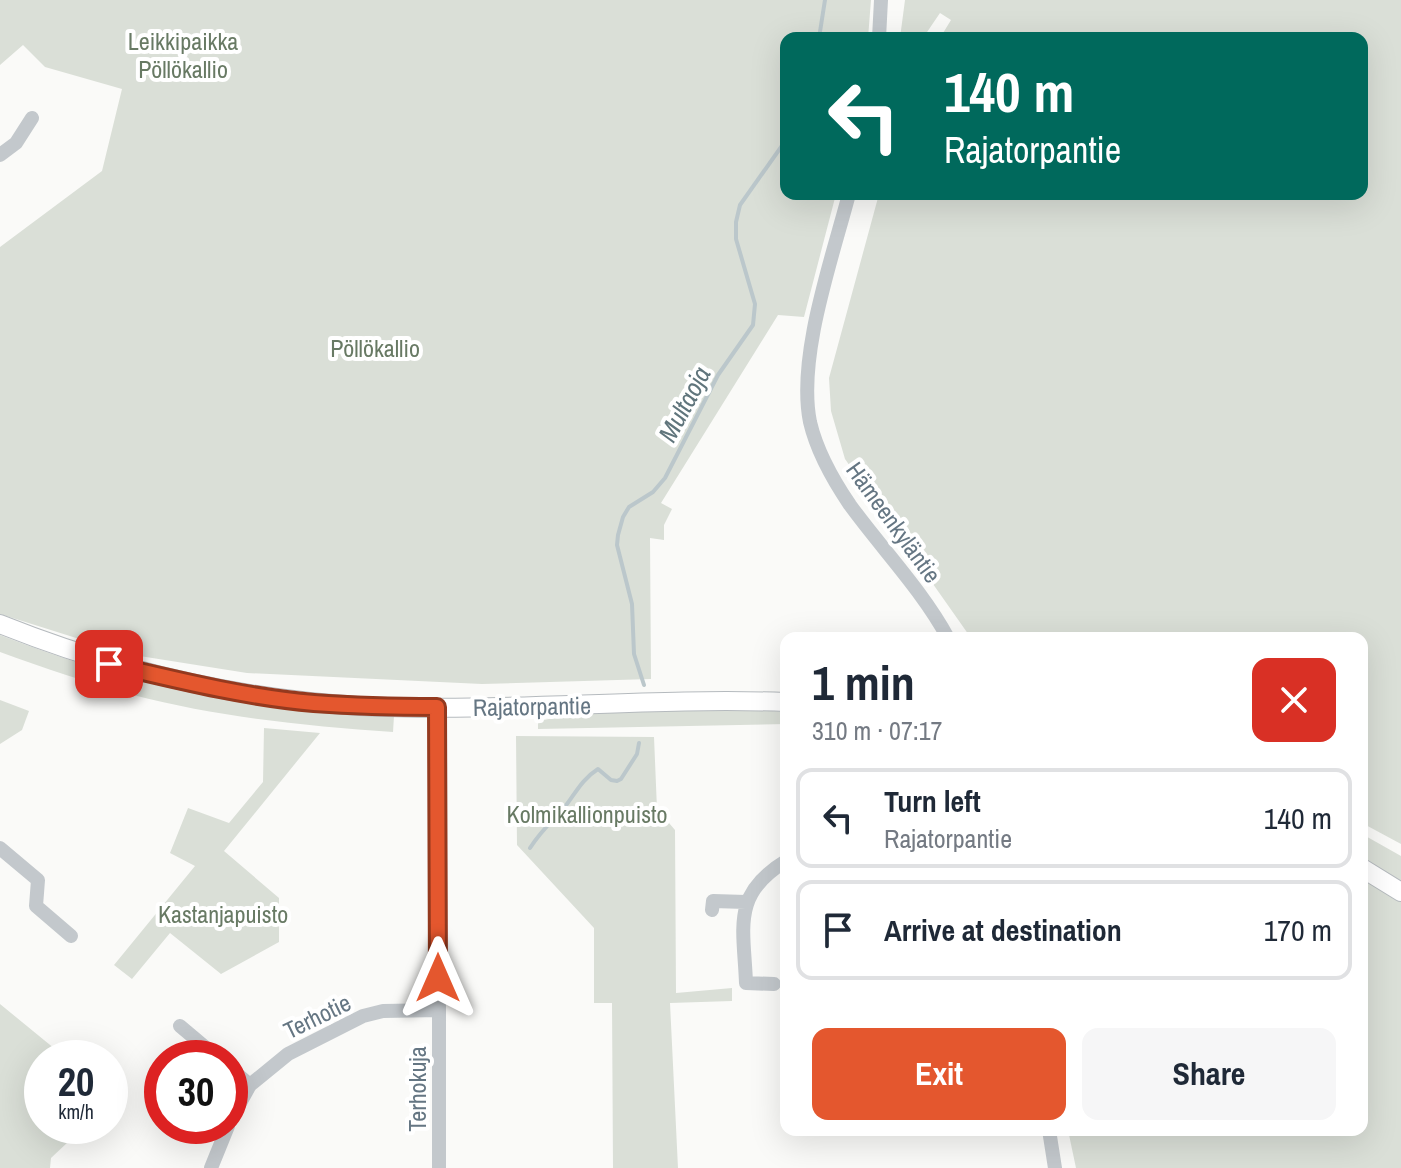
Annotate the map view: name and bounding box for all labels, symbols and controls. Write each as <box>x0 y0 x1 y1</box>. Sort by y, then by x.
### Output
park label: Leikkipaikka Pöllökallio <box>128 25 238 85</box>
text: 140 m <box>944 54 1074 129</box>
icon: left <box>812 64 916 168</box>
text: Rajatorpantie <box>944 126 1121 174</box>
park label: Pöllökallio <box>330 332 420 364</box>
water label: Multaoja <box>650 360 718 448</box>
street label: Hämeenkyläntie <box>839 455 949 589</box>
pin <box>75 630 143 698</box>
icon: arrive <box>87 642 131 686</box>
text: 1 min <box>812 650 915 715</box>
button: close <box>1252 658 1336 742</box>
street label: Rajatorpantie <box>473 689 591 723</box>
text: 310 m · 07:17 <box>812 713 942 748</box>
text: Turn left <box>884 781 981 821</box>
icon: left <box>816 796 860 840</box>
park label: Kolmikallionpuisto <box>507 798 667 830</box>
text: 140 m <box>1264 798 1332 838</box>
text: Rajatorpantie <box>884 821 1012 856</box>
park label: Kastanjapuisto <box>158 898 288 930</box>
icon: arrive <box>816 908 860 952</box>
text: Arrive at destination <box>884 910 1122 950</box>
text: 170 m <box>1264 910 1332 950</box>
position arrow <box>396 936 480 1020</box>
street label: Terhotie <box>278 986 356 1046</box>
button: Exit <box>812 1028 1066 1120</box>
button: Share <box>1082 1028 1336 1120</box>
speed limit sign: 30 <box>144 1040 248 1144</box>
street label: Terhokuja <box>401 1046 433 1132</box>
text: 20 <box>58 1055 94 1108</box>
text: km/h <box>58 1098 94 1125</box>

